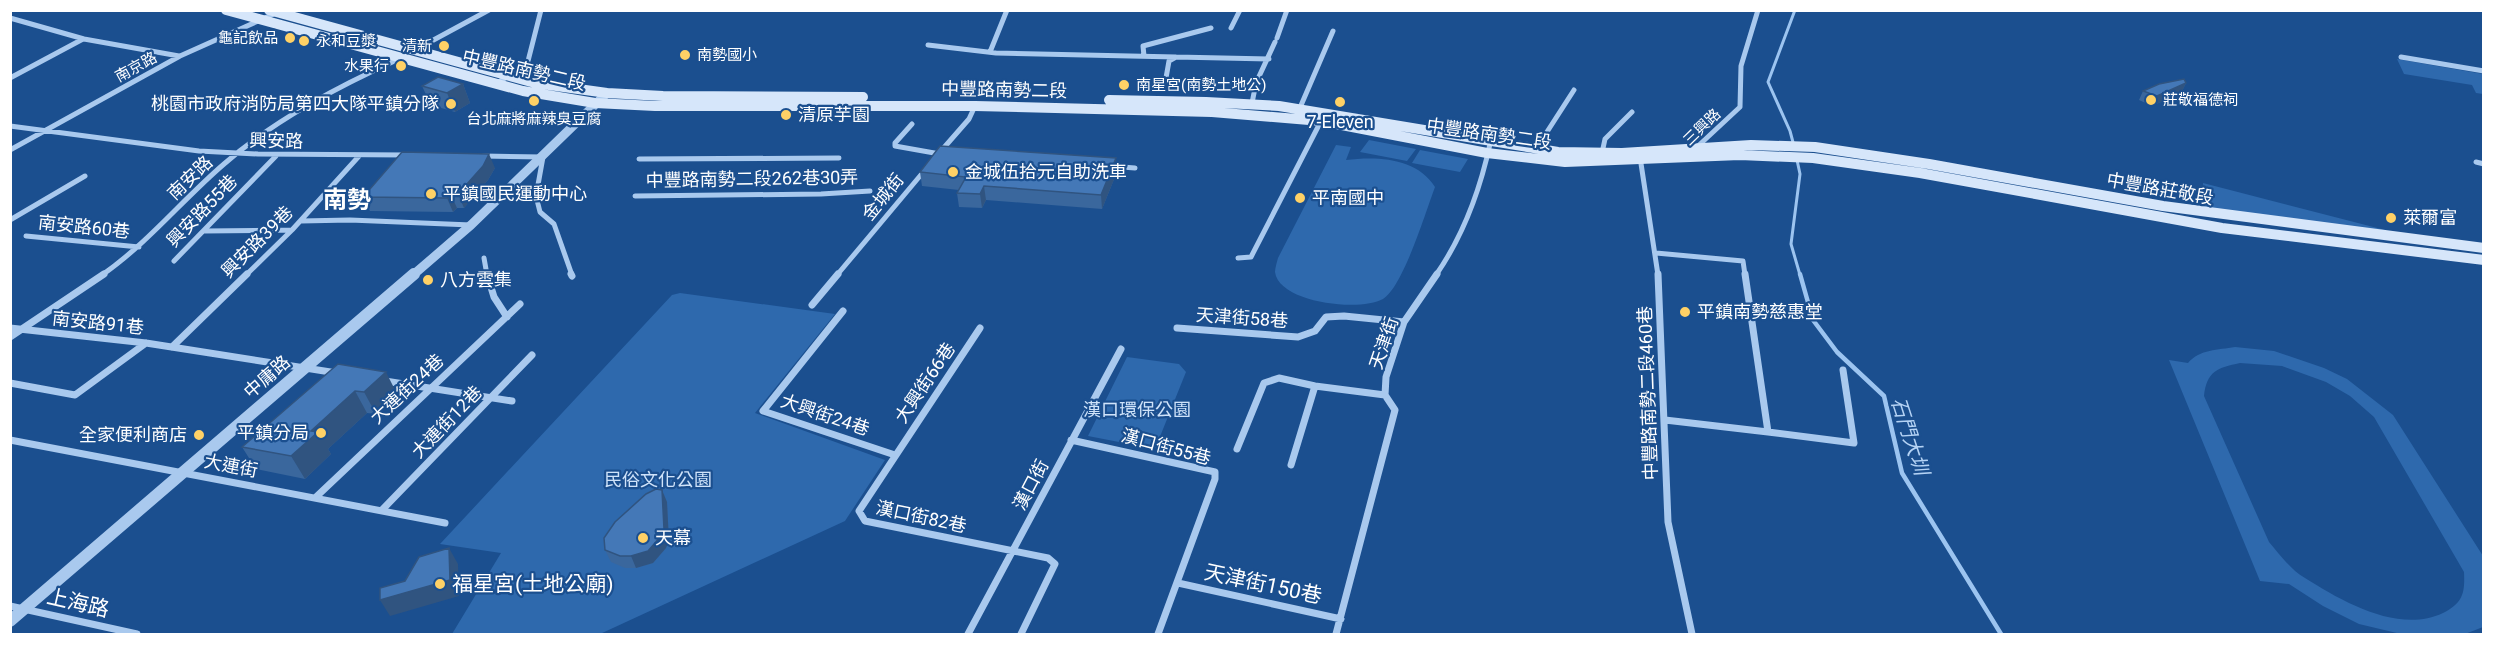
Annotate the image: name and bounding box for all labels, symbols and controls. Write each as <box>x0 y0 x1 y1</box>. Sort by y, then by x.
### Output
place label: 龜記飲品 <box>218 29 278 47</box>
marker: 龜記飲品 <box>283 31 297 45</box>
place label: 永和豆漿 <box>316 32 376 50</box>
marker: 永和豆漿 <box>297 34 311 48</box>
place label: 清新 <box>402 37 432 55</box>
marker: 清新 <box>437 39 451 53</box>
street label: 中豐路南勢二段 <box>460 45 588 94</box>
place label: 南勢國小 <box>697 46 757 64</box>
street label: 南京路 <box>112 48 160 86</box>
marker: 南勢國小 <box>678 48 692 62</box>
place label: 水果行 <box>344 57 389 75</box>
marker: 水果行 <box>394 59 408 73</box>
place label: 南星宮(南勢土地公) <box>1136 76 1266 94</box>
street label: 中豐路南勢二段 <box>941 78 1067 101</box>
marker: 南星宮(南勢土地公) <box>1117 78 1131 92</box>
place label: 莊敬福德祠 <box>2163 91 2238 109</box>
place label: 桃園市政府消防局第四大隊平鎮分隊 <box>151 93 439 114</box>
marker: 莊敬福德祠 <box>2144 93 2158 107</box>
marker: 台北麻將麻辣臭豆腐 <box>527 94 541 108</box>
marker: 7-Eleven <box>1333 95 1347 109</box>
marker: 桃園市政府消防局第四大隊平鎮分隊 <box>444 97 458 111</box>
place label: 清原芋園 <box>798 104 870 125</box>
street label: 三興路 <box>1680 105 1724 149</box>
marker: 清原芋園 <box>779 108 793 122</box>
place label: 台北麻將麻辣臭豆腐 <box>466 110 602 128</box>
place label: 7-Eleven <box>1306 111 1374 132</box>
street label: 中豐路南勢二段 <box>1425 114 1553 153</box>
street label: 興安路 <box>249 130 303 151</box>
street label: 南安路 <box>163 151 216 204</box>
place label: 金城伍拾元自助洗車 <box>965 161 1127 182</box>
marker: 金城伍拾元自助洗車 <box>946 165 960 179</box>
street label: 中豐路南勢二段262巷30弄 <box>646 166 858 191</box>
street label: 金城街 <box>857 169 908 224</box>
street label: 中豐路莊敬段 <box>2105 169 2215 208</box>
street label: 興安路55巷 <box>162 170 241 251</box>
place label: 平鎮國民運動中心 <box>443 183 587 204</box>
district label: 南勢 <box>323 186 371 214</box>
marker: 平鎮國民運動中心 <box>424 187 438 201</box>
place label: 平南國中 <box>1312 187 1384 208</box>
marker: 平南國中 <box>1293 191 1307 205</box>
street label: 興安路39巷 <box>217 202 297 282</box>
place label: 萊爾富 <box>2403 207 2457 228</box>
street label: 南安路60巷 <box>37 211 131 242</box>
marker: 萊爾富 <box>2384 211 2398 225</box>
place label: 八方雲集 <box>440 269 512 290</box>
marker: 八方雲集 <box>421 273 435 287</box>
place label: 平鎮南勢慈惠堂 <box>1697 301 1823 322</box>
street label: 天津街58巷 <box>1195 304 1289 331</box>
marker: 平鎮南勢慈惠堂 <box>1678 305 1692 319</box>
street label: 中豐路南勢二段460巷 <box>1634 306 1661 481</box>
street label: 南安路91巷 <box>51 307 145 338</box>
street label: 天津街 <box>1365 314 1402 372</box>
street label: 大興街66巷 <box>890 339 959 427</box>
street label: 大連街24巷 <box>366 350 448 428</box>
street label: 中庸路 <box>239 351 294 402</box>
street label: 大連街12巷 <box>407 381 486 462</box>
street label: 大興街24巷 <box>778 390 872 439</box>
water label: 石門大圳 <box>1886 394 1935 481</box>
park label: 漢口環保公園 <box>1083 399 1191 420</box>
place label: 平鎮分局 <box>237 422 309 443</box>
place label: 全家便利商店 <box>79 424 187 445</box>
street label: 漢口街55巷 <box>1119 424 1213 469</box>
marker: 平鎮分局 <box>314 426 328 440</box>
marker: 全家便利商店 <box>192 428 206 442</box>
street label: 大連街 <box>203 450 260 481</box>
street label: 漢口街 <box>1009 456 1053 514</box>
park label: 民俗文化公園 <box>604 469 712 490</box>
street label: 漢口街82巷 <box>874 497 968 536</box>
place label: 天幕 <box>655 527 691 548</box>
marker: 天幕 <box>636 531 650 545</box>
street label: 天津街150巷 <box>1202 560 1324 608</box>
place label: 福星宮(土地公廟) <box>452 572 614 596</box>
marker: 福星宮(土地公廟) <box>433 577 447 591</box>
street label: 上海路 <box>45 584 111 622</box>

